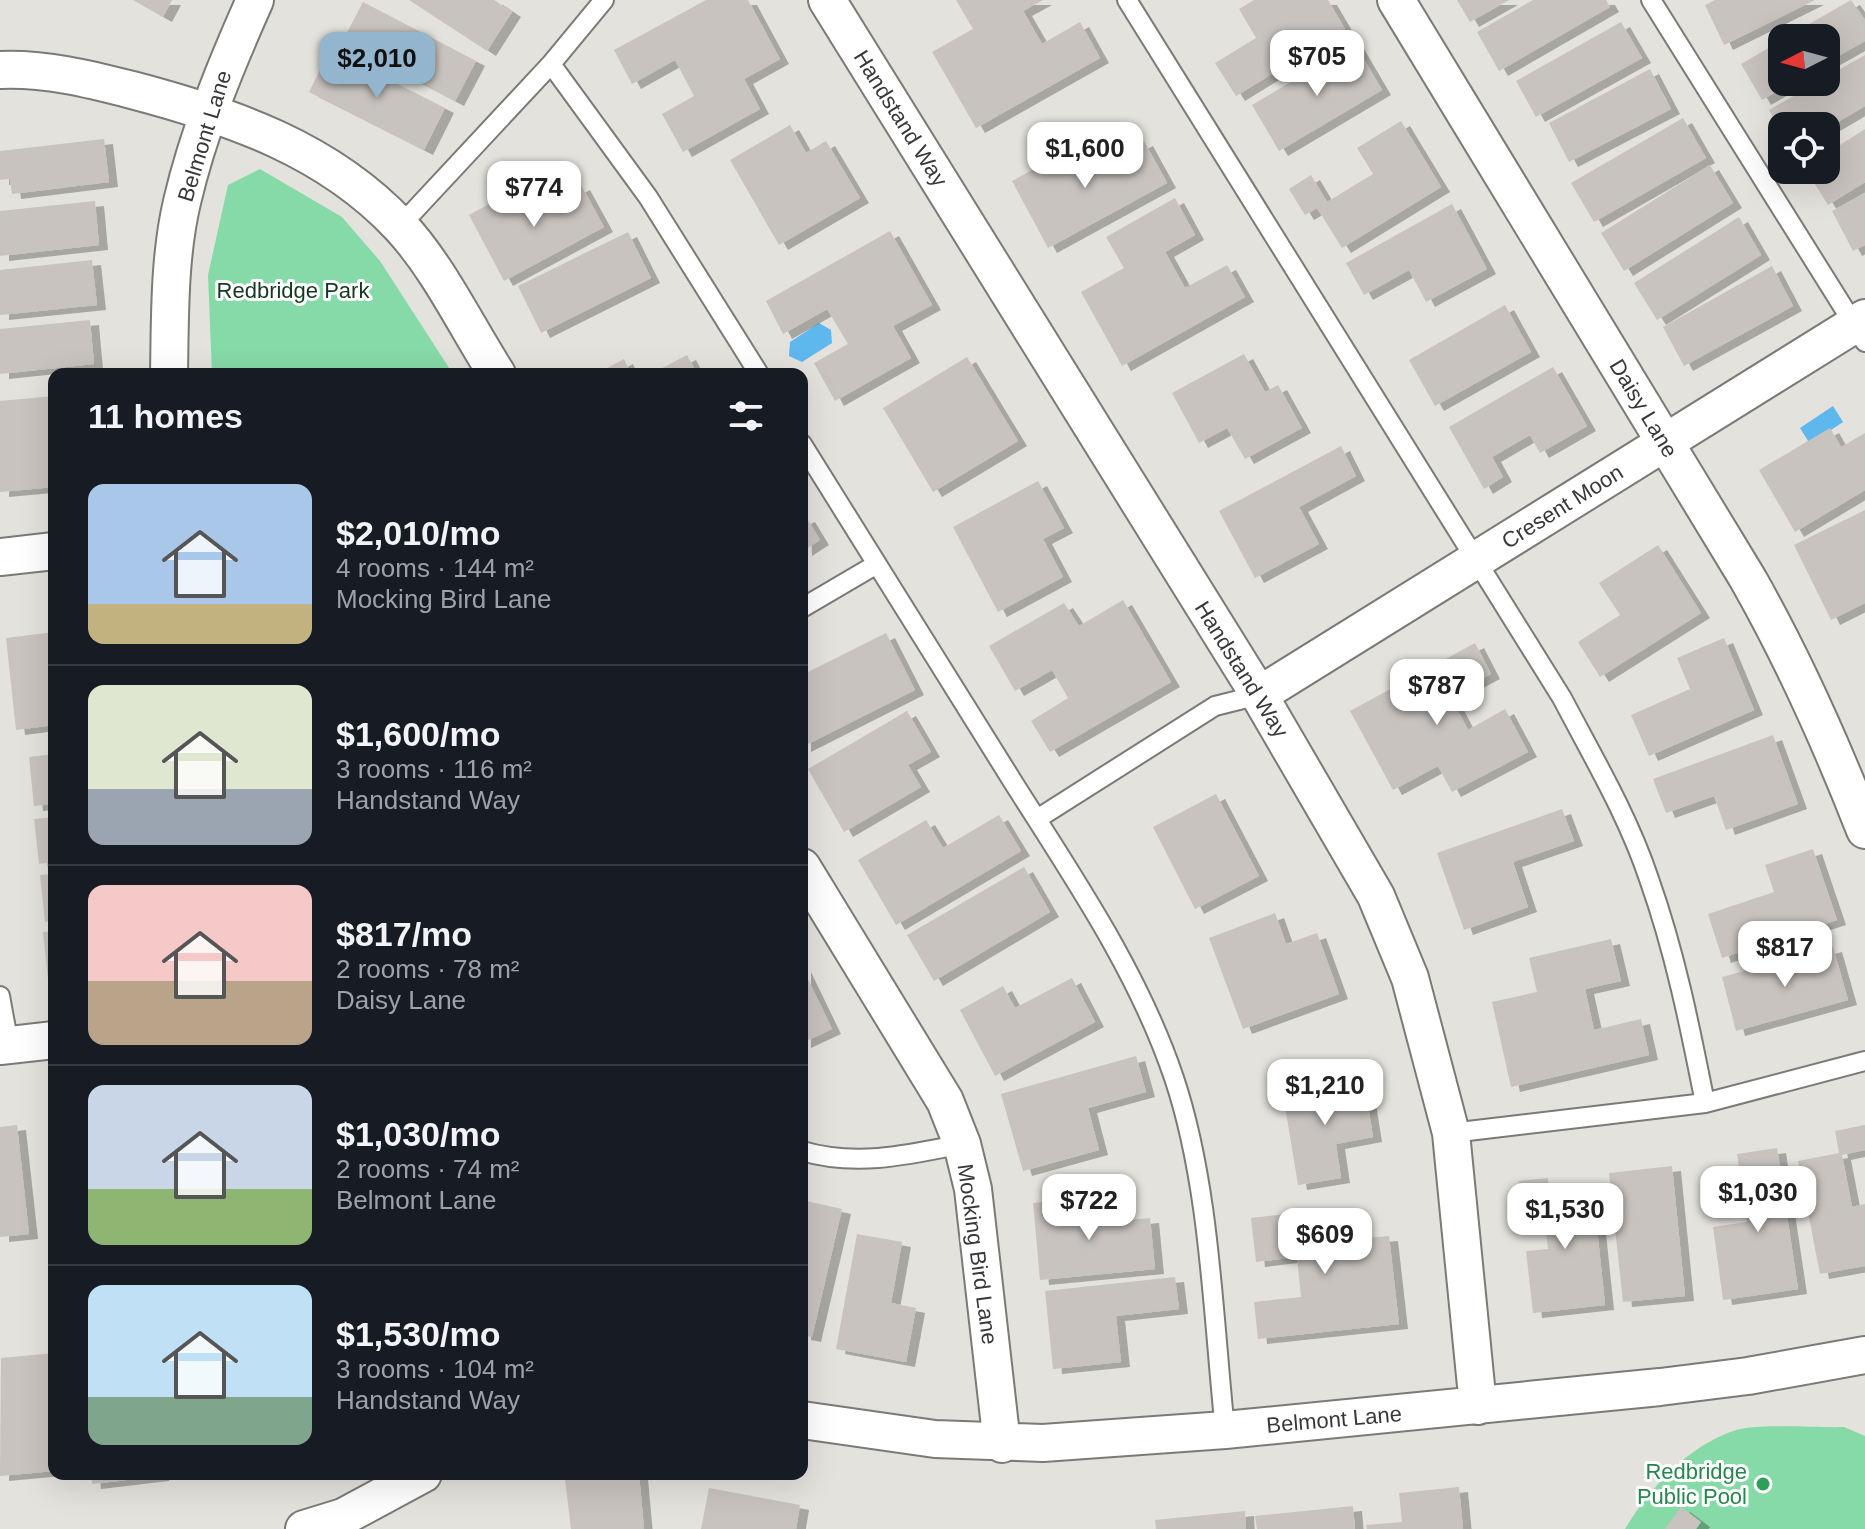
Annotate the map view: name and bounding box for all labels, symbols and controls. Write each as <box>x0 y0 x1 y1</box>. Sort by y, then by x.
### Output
north arrow <box>1768 24 1840 96</box>
map controls <box>1768 24 1840 184</box>
pin: $705 <box>1270 30 1364 98</box>
pin: $2,010 <box>312 32 442 100</box>
text: $705 <box>1288 41 1346 71</box>
text: $2,010 <box>337 43 417 73</box>
street label: Handstand Way <box>849 46 952 191</box>
street label: Belmont Lane <box>173 68 236 205</box>
button: locate <box>1768 112 1840 184</box>
pin: $1,600 <box>1020 122 1150 190</box>
text: $1,600 <box>1045 133 1125 163</box>
pin: $774 <box>487 161 581 229</box>
text: $774 <box>505 172 563 202</box>
park label: Redbridge Park <box>217 278 370 303</box>
street label: Daisy Lane <box>1605 355 1683 462</box>
icon: filters <box>724 394 768 438</box>
text: 11 homes <box>88 397 243 435</box>
street label: Cresent Moon <box>1497 459 1627 554</box>
text: $2,010/mo <box>336 514 500 552</box>
icon: home <box>152 516 248 612</box>
text: 4 rooms · 144 m² <box>336 553 534 583</box>
text: Mocking Bird Lane <box>336 584 551 614</box>
street label: Handstand Way <box>1190 597 1293 742</box>
pin: $787 <box>1390 659 1484 727</box>
text: $787 <box>1408 670 1466 700</box>
text: $1,600/mo <box>336 715 500 753</box>
icon: home <box>152 717 248 813</box>
text: 3 rooms · 116 m² <box>336 754 532 784</box>
text: Handstand Way <box>336 785 520 815</box>
text: $817/mo <box>336 915 472 953</box>
icon: home <box>152 917 248 1013</box>
pin: $817 <box>1738 921 1832 989</box>
text: $817 <box>1756 932 1814 962</box>
text: 2 rooms · 78 m² <box>336 954 520 984</box>
text: Daisy Lane <box>336 985 466 1015</box>
pin: $1,210 <box>1260 1059 1390 1127</box>
text: $1,210 <box>1285 1070 1365 1100</box>
text: $1,030/mo <box>336 1115 500 1153</box>
icon: home <box>152 1117 248 1213</box>
text: 2 rooms · 74 m² <box>336 1154 520 1184</box>
street label: Mocking Bird Lane <box>952 1162 1003 1346</box>
pin: $1,030 <box>1693 1166 1823 1234</box>
pin: $722 <box>1042 1174 1136 1242</box>
text: $1,030 <box>1718 1177 1798 1207</box>
pin: $1,530 <box>1500 1183 1630 1251</box>
text: Belmont Lane <box>336 1185 496 1215</box>
text: $722 <box>1060 1185 1118 1215</box>
text: $1,530 <box>1525 1194 1605 1224</box>
pin: $609 <box>1278 1208 1372 1276</box>
text: $609 <box>1296 1219 1354 1249</box>
text: $1,530/mo <box>336 1315 500 1353</box>
icon: home <box>152 1317 248 1413</box>
text: 3 rooms · 104 m² <box>336 1354 534 1384</box>
text: Handstand Way <box>336 1385 520 1415</box>
street label: Belmont Lane <box>1265 1401 1403 1438</box>
place label: Redbridge Public Pool <box>1637 1459 1747 1509</box>
marker: Redbridge Public Pool <box>1754 1475 1772 1493</box>

